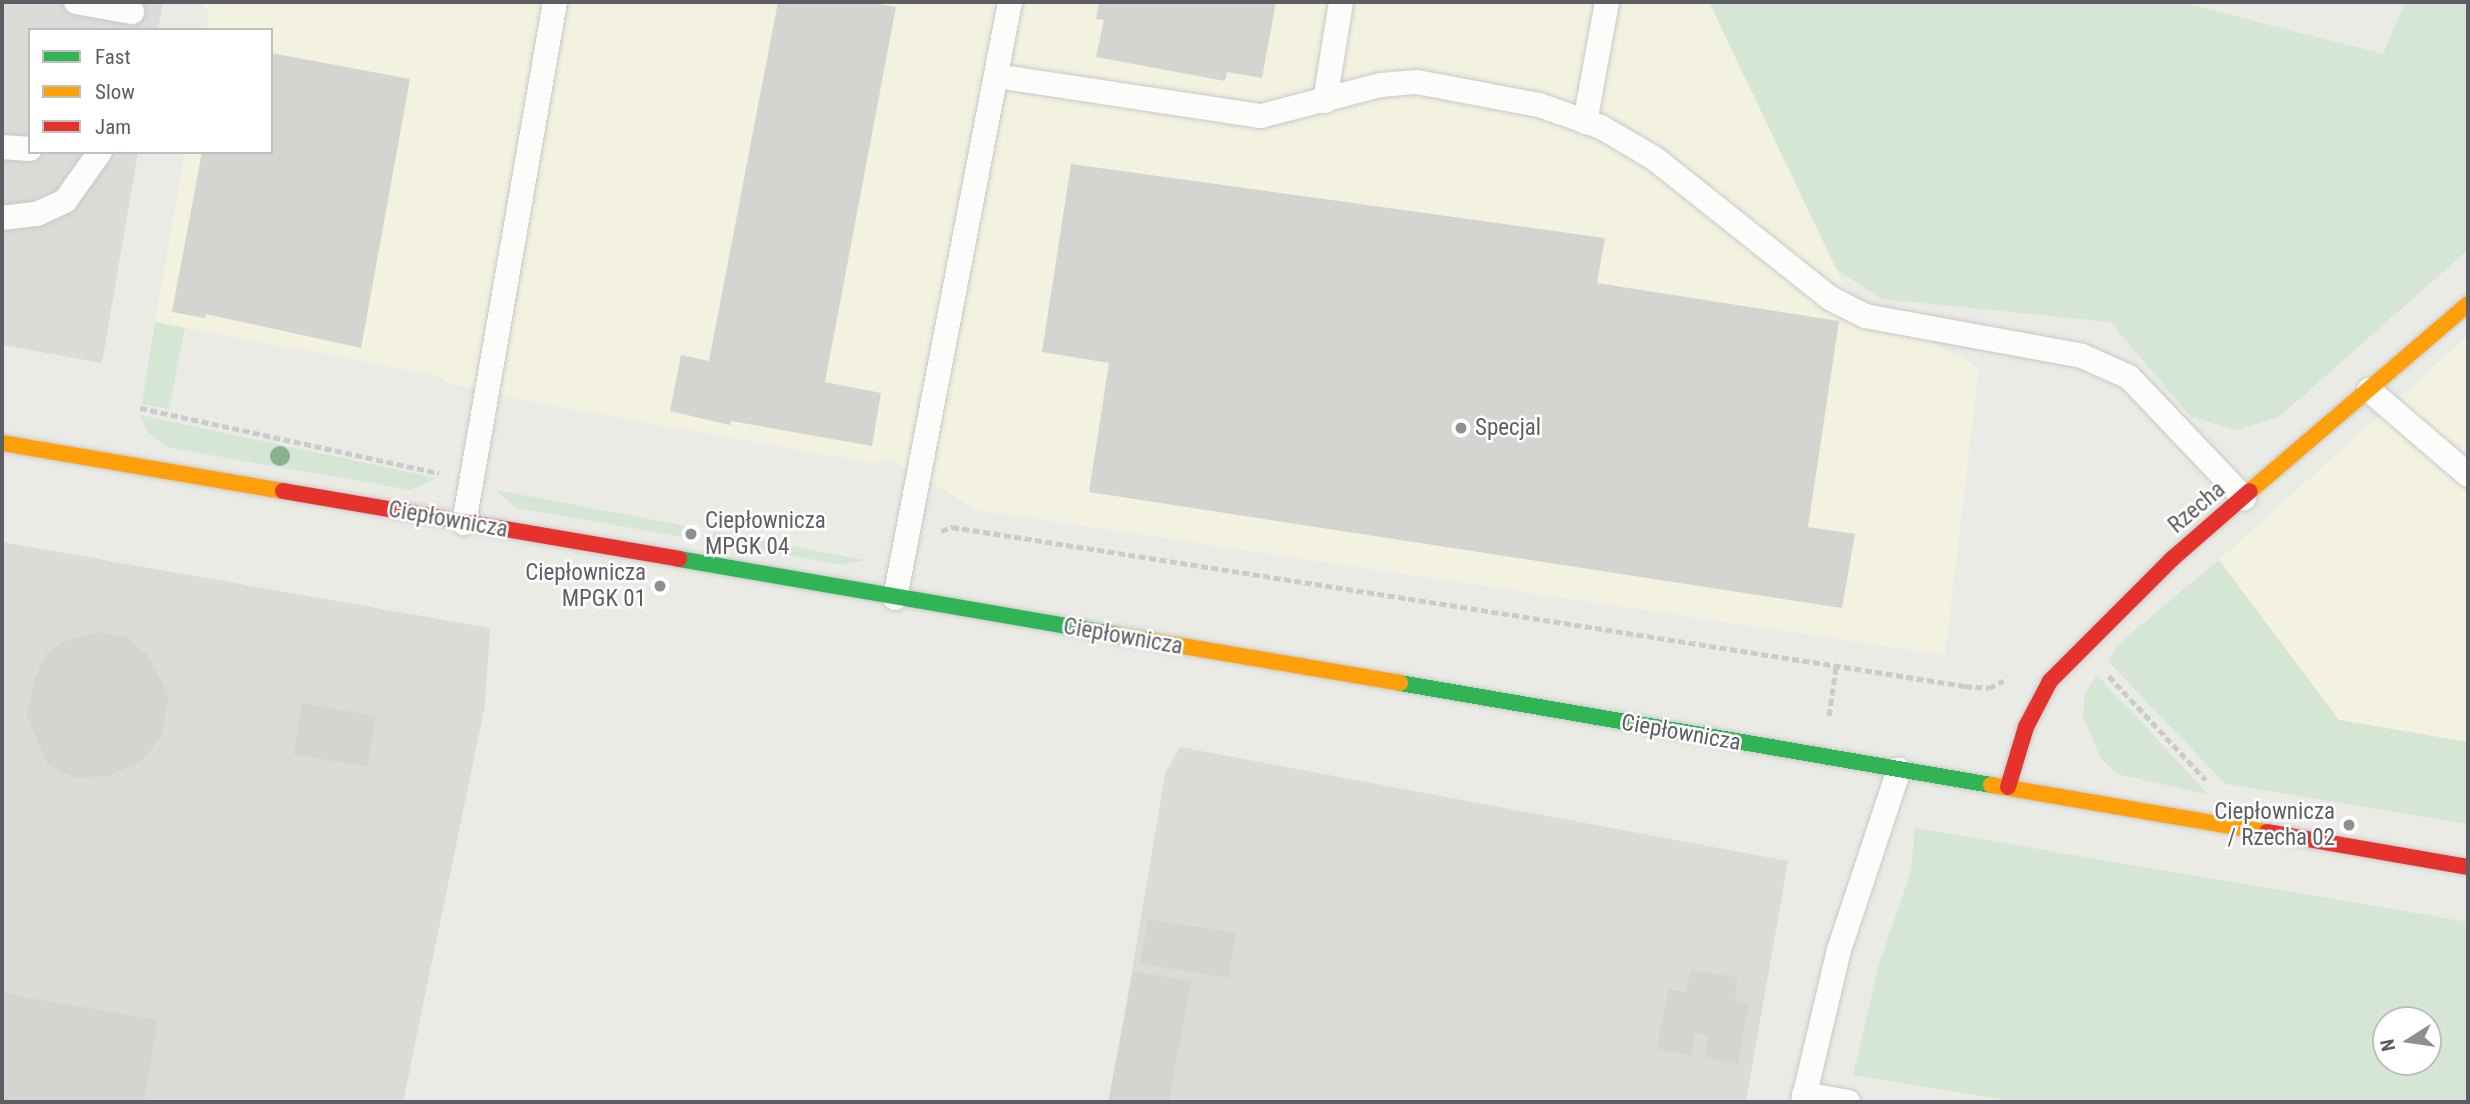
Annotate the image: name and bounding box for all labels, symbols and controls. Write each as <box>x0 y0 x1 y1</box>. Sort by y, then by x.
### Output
legend <box>28 28 273 154</box>
text: Fast <box>95 45 131 69</box>
text: Slow <box>95 80 135 104</box>
text: Jam <box>95 115 131 139</box>
place label: Specjal <box>1475 414 1541 442</box>
marker: Specjal <box>1453 420 1469 436</box>
street label: Rzecha <box>2163 476 2231 540</box>
street label: Ciepłownicza <box>386 496 510 544</box>
place label: Ciepłownicza MPGK 04 <box>705 507 826 561</box>
marker: Ciepłownicza MPGK 04 <box>683 526 699 542</box>
place label: Ciepłownicza MPGK 01 <box>525 559 646 613</box>
marker: Ciepłownicza MPGK 01 <box>652 578 668 594</box>
street label: Ciepłownicza <box>1061 613 1185 661</box>
street label: Ciepłownicza <box>1619 709 1743 757</box>
place label: Ciepłownicza / Rzecha 02 <box>2214 798 2335 852</box>
marker: Ciepłownicza / Rzecha 02 <box>2341 817 2357 833</box>
north arrow <box>2372 1006 2442 1076</box>
text: N <box>2375 1037 2400 1053</box>

